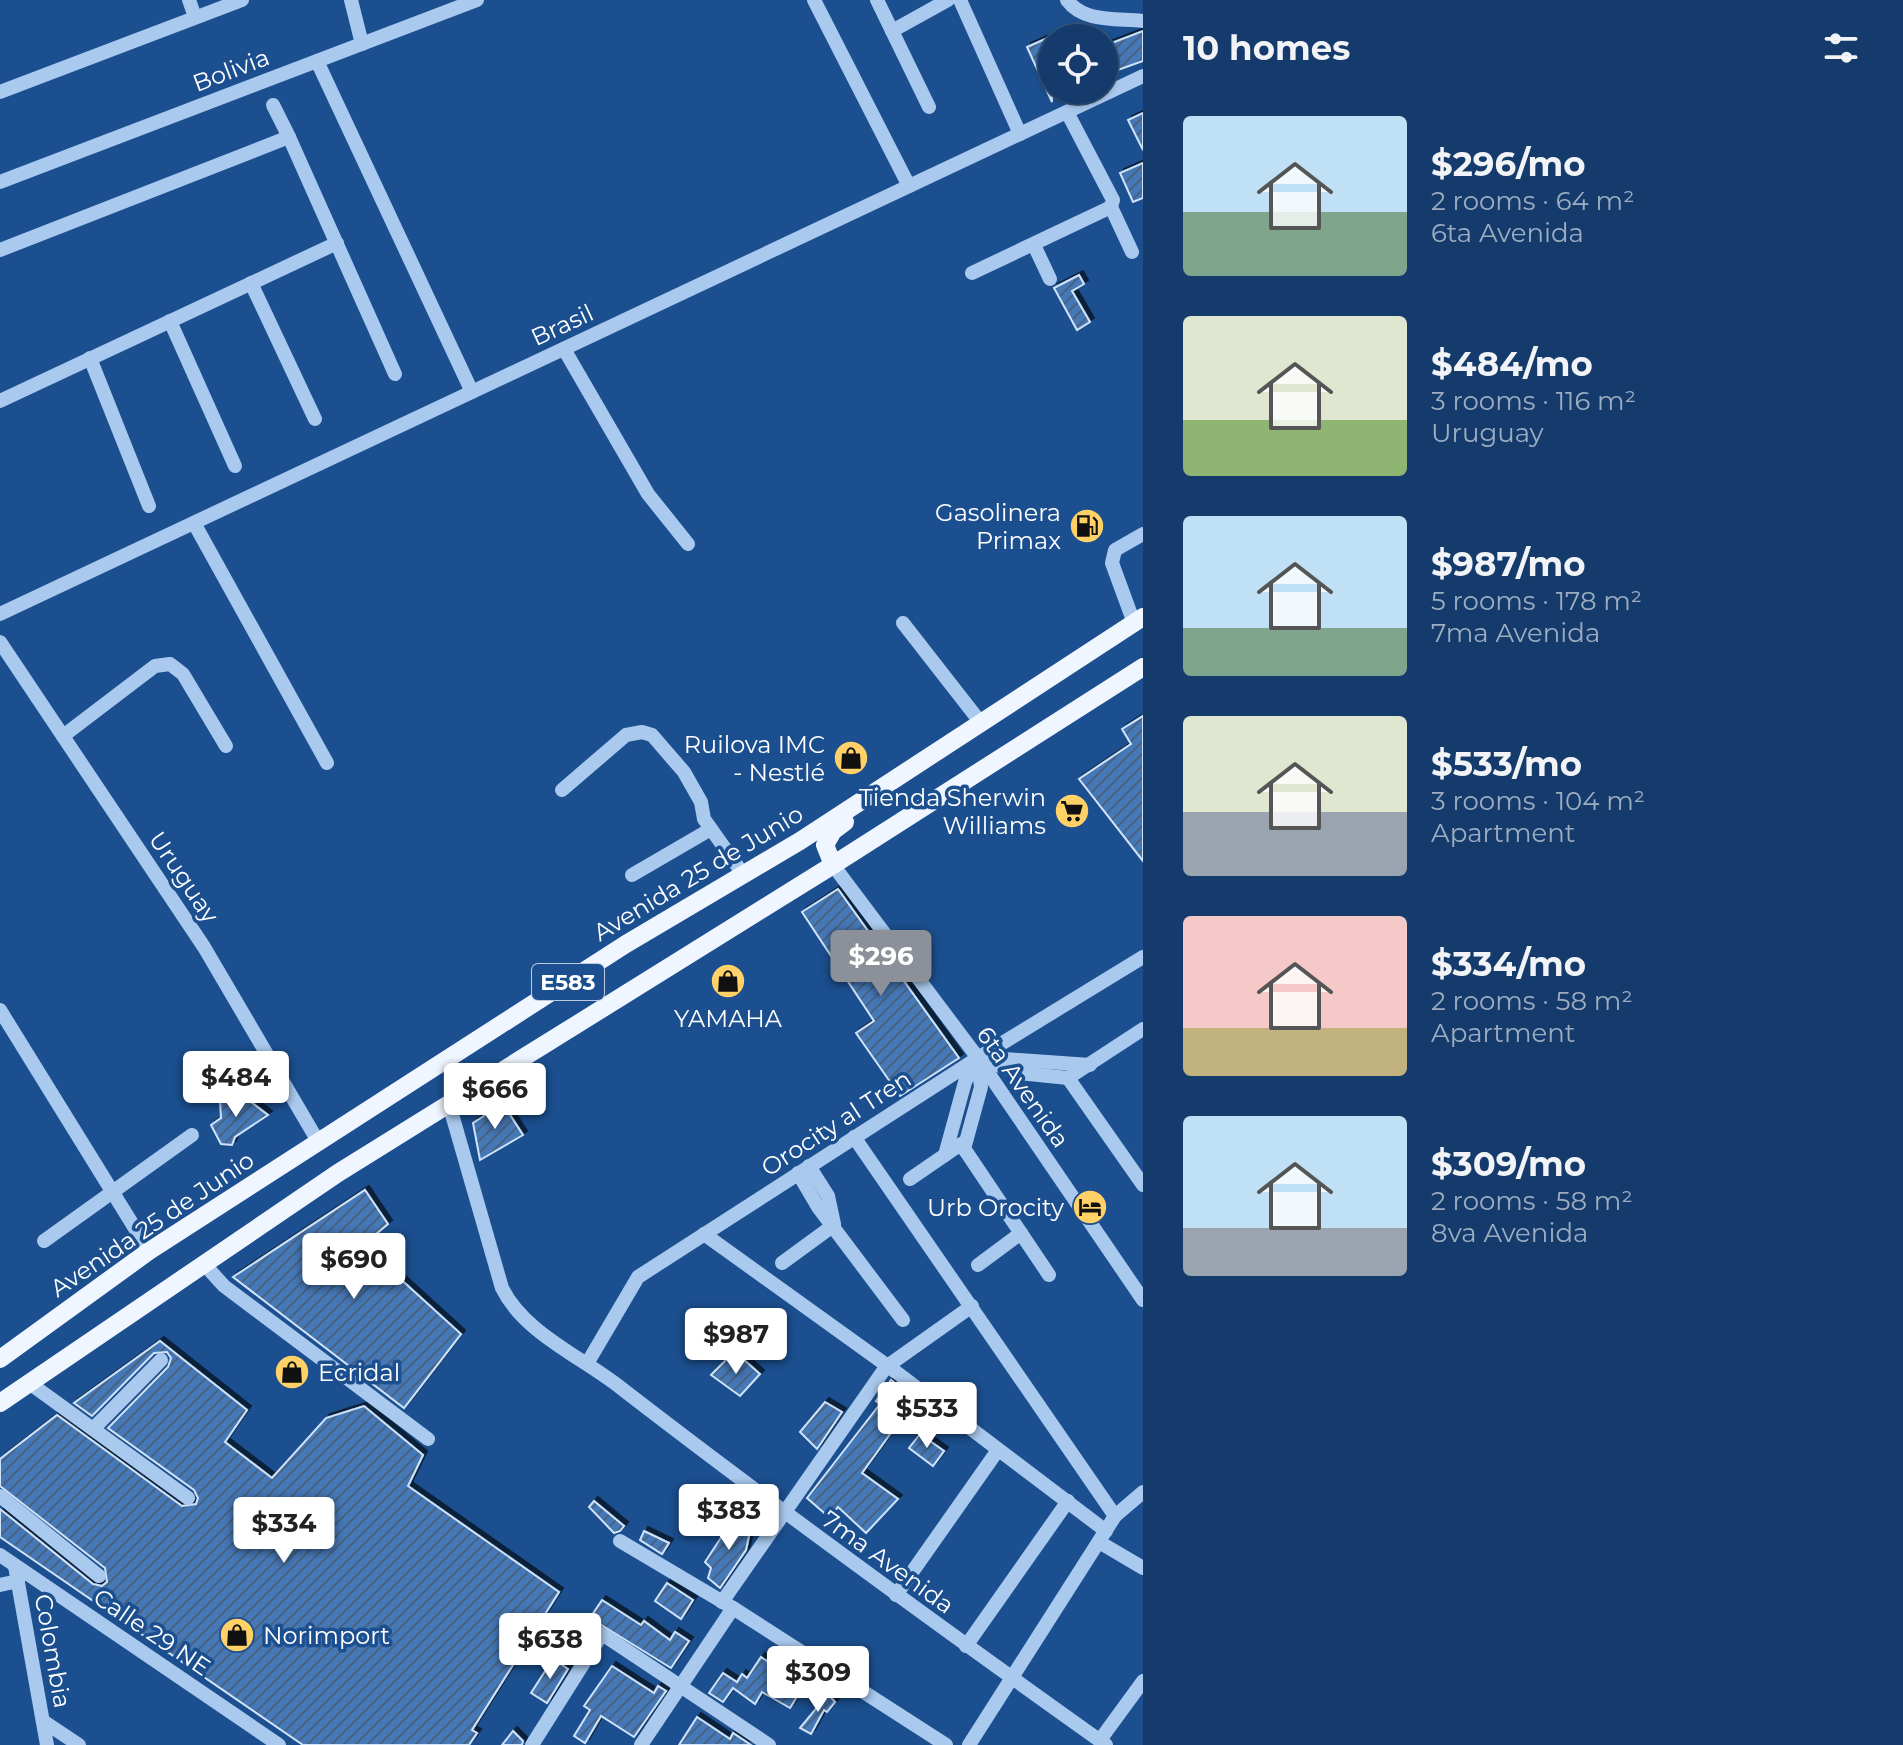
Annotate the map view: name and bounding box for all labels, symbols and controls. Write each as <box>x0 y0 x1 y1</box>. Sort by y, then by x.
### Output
map controls <box>1038 24 1118 104</box>
button: locate <box>1038 24 1118 104</box>
icon: filters <box>1819 26 1863 70</box>
text: 10 homes <box>1183 27 1350 69</box>
street label: Bolivia <box>189 42 273 98</box>
text: $296/mo <box>1431 143 1586 185</box>
icon: home <box>1247 148 1343 244</box>
text: 2 rooms · 64 m² <box>1431 185 1634 217</box>
text: 6ta Avenida <box>1431 217 1584 249</box>
street label: Brasil <box>526 298 598 352</box>
text: $484/mo <box>1431 343 1593 385</box>
icon: home <box>1247 348 1343 444</box>
text: 3 rooms · 116 m² <box>1431 385 1636 417</box>
text: Uruguay <box>1431 417 1544 449</box>
place label: Gasolinera Primax <box>935 498 1061 555</box>
fuel station icon: Gasolinera Primax <box>1068 507 1106 545</box>
text: $987/mo <box>1431 543 1585 585</box>
icon: home <box>1247 548 1343 644</box>
text: 5 rooms · 178 m² <box>1431 585 1642 617</box>
text: 7ma Avenida <box>1431 617 1600 649</box>
place label: Ruilova IMC - Nestlé <box>684 730 825 787</box>
shop icon: Ruilova IMC - Nestlé <box>832 739 870 777</box>
text: $533/mo <box>1431 743 1582 785</box>
icon: home <box>1247 748 1343 844</box>
place label: Tienda Sherwin Williams <box>859 783 1046 840</box>
text: 3 rooms · 104 m² <box>1431 785 1645 817</box>
supermarket icon: Tienda Sherwin Williams <box>1053 792 1091 830</box>
street label: Avenida 25 de Junio <box>588 799 808 947</box>
text: Apartment <box>1431 817 1575 849</box>
street label: Uruguay <box>143 826 225 928</box>
pin: $296 <box>834 930 928 998</box>
text: $296 <box>848 940 914 972</box>
text: $334/mo <box>1431 943 1586 985</box>
icon: home <box>1247 948 1343 1044</box>
shop icon: YAMAHA <box>709 962 747 1000</box>
road number: E583 <box>532 964 604 1000</box>
text: 2 rooms · 58 m² <box>1431 985 1633 1017</box>
place label: YAMAHA <box>674 1004 783 1033</box>
text: Apartment <box>1431 1017 1575 1049</box>
street label: 6ta Avenida <box>971 1021 1075 1153</box>
pin: $484 <box>189 1051 283 1119</box>
text: $484 <box>201 1061 271 1093</box>
pin: $666 <box>448 1063 542 1131</box>
street label: Orocity al Tren <box>756 1064 916 1182</box>
text: $666 <box>462 1073 528 1105</box>
text: $309/mo <box>1431 1143 1586 1185</box>
street label: Avenida 25 de Junio <box>45 1145 259 1303</box>
icon: home <box>1247 1148 1343 1244</box>
text: 2 rooms · 58 m² <box>1431 1185 1633 1217</box>
hotel icon: Urb Orocity <box>1071 1188 1109 1226</box>
place label: Urb Orocity <box>927 1193 1064 1222</box>
text: 8va Avenida <box>1431 1217 1588 1249</box>
pin: $690 <box>307 1233 401 1301</box>
text: $690 <box>320 1243 388 1275</box>
pin: $987 <box>689 1308 783 1376</box>
text: $987 <box>703 1318 769 1350</box>
shop icon: Ecridal <box>273 1353 311 1391</box>
place label: Ecridal <box>318 1358 400 1387</box>
pin: $533 <box>880 1382 974 1450</box>
text: $533 <box>896 1392 958 1424</box>
pin: $383 <box>682 1484 776 1552</box>
text: $383 <box>697 1494 761 1526</box>
pin: $334 <box>237 1497 331 1565</box>
street label: 7ma Avenida <box>816 1504 960 1620</box>
text: $334 <box>251 1507 317 1539</box>
street label: Calle 29 NE <box>88 1582 216 1682</box>
street label: Colombia <box>29 1592 77 1710</box>
pin: $638 <box>503 1613 597 1681</box>
shop icon: Norimport <box>218 1616 256 1654</box>
place label: Norimport <box>263 1621 390 1650</box>
text: $638 <box>517 1623 583 1655</box>
pin: $309 <box>771 1646 865 1714</box>
text: $309 <box>785 1656 851 1688</box>

